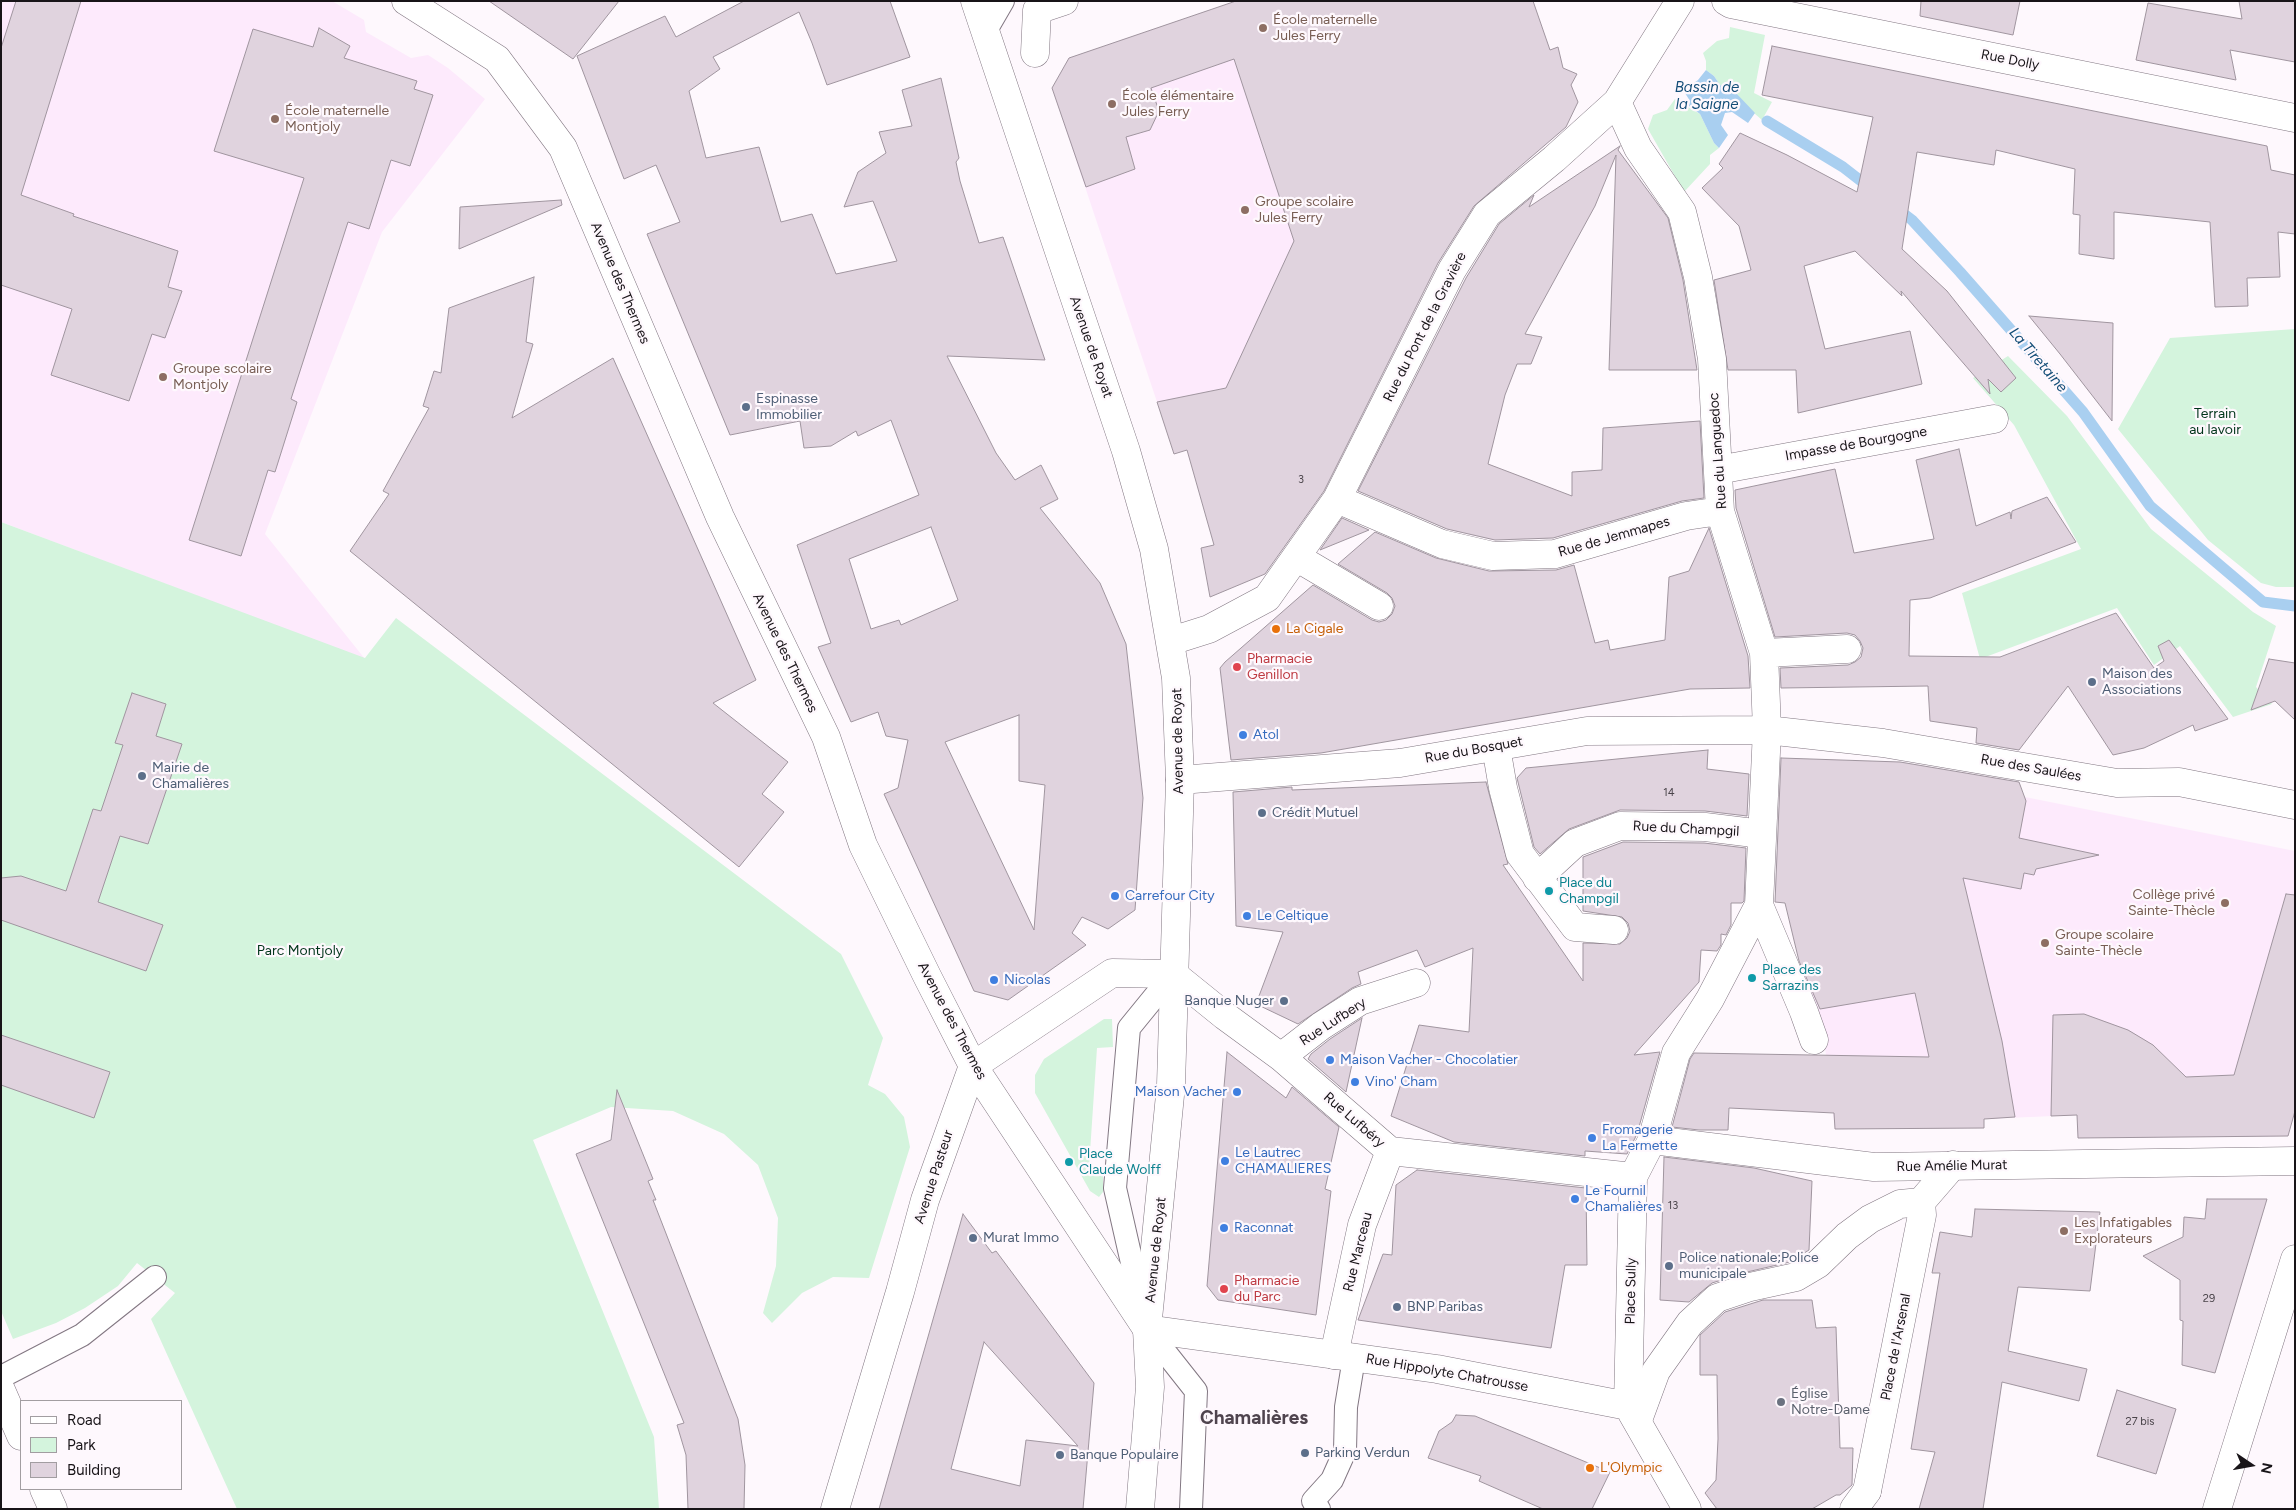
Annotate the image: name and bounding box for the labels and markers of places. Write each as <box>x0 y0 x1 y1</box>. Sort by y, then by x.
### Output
place label: École maternelle Jules Ferry <box>1273 12 1377 44</box>
marker: École maternelle Jules Ferry <box>1257 22 1269 34</box>
place label: École élémentaire Jules Ferry <box>1122 88 1234 120</box>
marker: École élémentaire Jules Ferry <box>1106 98 1118 110</box>
place label: École maternelle Montjoly <box>285 103 389 136</box>
marker: École maternelle Montjoly <box>269 113 281 125</box>
place label: Groupe scolaire Jules Ferry <box>1255 194 1354 226</box>
marker: Groupe scolaire Jules Ferry <box>1239 204 1251 216</box>
place label: Groupe scolaire Montjoly <box>173 361 272 394</box>
marker: Groupe scolaire Montjoly <box>157 371 169 383</box>
place label: Espinasse Immobilier <box>756 391 822 424</box>
marker: Espinasse Immobilier <box>740 401 752 413</box>
place label: La Cigale <box>1286 621 1343 637</box>
marker: La Cigale <box>1270 623 1282 635</box>
place label: Pharmacie Genillon <box>1247 651 1312 684</box>
marker: Pharmacie Genillon <box>1231 661 1243 673</box>
place label: Maison des Associations <box>2102 666 2182 699</box>
marker: Maison des Associations <box>2086 676 2098 688</box>
place label: Atol <box>1253 727 1279 743</box>
marker: Atol <box>1237 729 1249 741</box>
place label: Mairie de Chamalières <box>152 760 229 792</box>
marker: Mairie de Chamalières <box>136 770 148 782</box>
place label: Crédit Mutuel <box>1272 805 1358 821</box>
marker: Crédit Mutuel <box>1256 807 1268 819</box>
place label: Place du Champgil <box>1559 875 1619 908</box>
marker: Place du Champgil <box>1543 885 1555 897</box>
place label: Collège privé Sainte-Thècle <box>2128 887 2215 920</box>
place label: Carrefour City <box>1125 888 1215 904</box>
marker: Carrefour City <box>1109 890 1121 902</box>
marker: Collège privé Sainte-Thècle <box>2219 897 2231 909</box>
place label: Le Celtique <box>1257 908 1328 924</box>
marker: Le Celtique <box>1241 910 1253 922</box>
place label: Groupe scolaire Sainte-Thècle <box>2055 927 2154 960</box>
marker: Groupe scolaire Sainte-Thècle <box>2039 937 2051 949</box>
place label: Place des Sarrazins <box>1762 962 1821 994</box>
place label: Nicolas <box>1004 972 1051 988</box>
marker: Place des Sarrazins <box>1746 972 1758 984</box>
marker: Nicolas <box>988 974 1000 986</box>
place label: Banque Nuger <box>1184 993 1274 1009</box>
marker: Banque Nuger <box>1278 995 1290 1007</box>
place label: Maison Vacher - Chocolatier <box>1340 1052 1518 1068</box>
marker: Maison Vacher - Chocolatier <box>1324 1054 1336 1066</box>
place label: Vino' Cham <box>1365 1074 1437 1090</box>
marker: Vino' Cham <box>1349 1076 1361 1088</box>
place label: Maison Vacher <box>1135 1084 1227 1100</box>
marker: Maison Vacher <box>1231 1086 1243 1098</box>
place label: Fromagerie La Fermette <box>1602 1122 1678 1154</box>
marker: Fromagerie La Fermette <box>1586 1132 1598 1144</box>
place label: Le Lautrec CHAMALIERES <box>1235 1145 1331 1178</box>
place label: Place Claude Wolff <box>1079 1146 1161 1178</box>
marker: Le Lautrec CHAMALIERES <box>1219 1155 1231 1167</box>
marker: Place Claude Wolff <box>1063 1156 1075 1168</box>
place label: Le Fournil Chamalières <box>1585 1183 1662 1216</box>
marker: Le Fournil Chamalières <box>1569 1193 1581 1205</box>
place label: Les Infatigables Explorateurs <box>2074 1215 2172 1248</box>
place label: Raconnat <box>1234 1220 1294 1236</box>
marker: Raconnat <box>1218 1222 1230 1234</box>
marker: Les Infatigables Explorateurs <box>2058 1225 2070 1237</box>
place label: Murat Immo <box>983 1230 1059 1246</box>
marker: Murat Immo <box>967 1232 979 1244</box>
place label: Police nationale;Police municipale <box>1679 1250 1819 1282</box>
marker: Police nationale;Police municipale <box>1663 1260 1675 1272</box>
place label: Pharmacie du Parc <box>1234 1273 1299 1305</box>
marker: Pharmacie du Parc <box>1218 1283 1230 1295</box>
place label: BNP Paribas <box>1407 1299 1483 1315</box>
marker: BNP Paribas <box>1391 1301 1403 1313</box>
place label: Église Notre-Dame <box>1791 1386 1870 1418</box>
marker: Église Notre-Dame <box>1775 1396 1787 1408</box>
place label: Parking Verdun <box>1315 1445 1410 1461</box>
place label: Banque Populaire <box>1070 1447 1179 1463</box>
marker: Parking Verdun <box>1299 1447 1311 1459</box>
marker: Banque Populaire <box>1054 1449 1066 1461</box>
place label: L'Olympic <box>1600 1460 1662 1476</box>
marker: L'Olympic <box>1584 1462 1596 1474</box>

